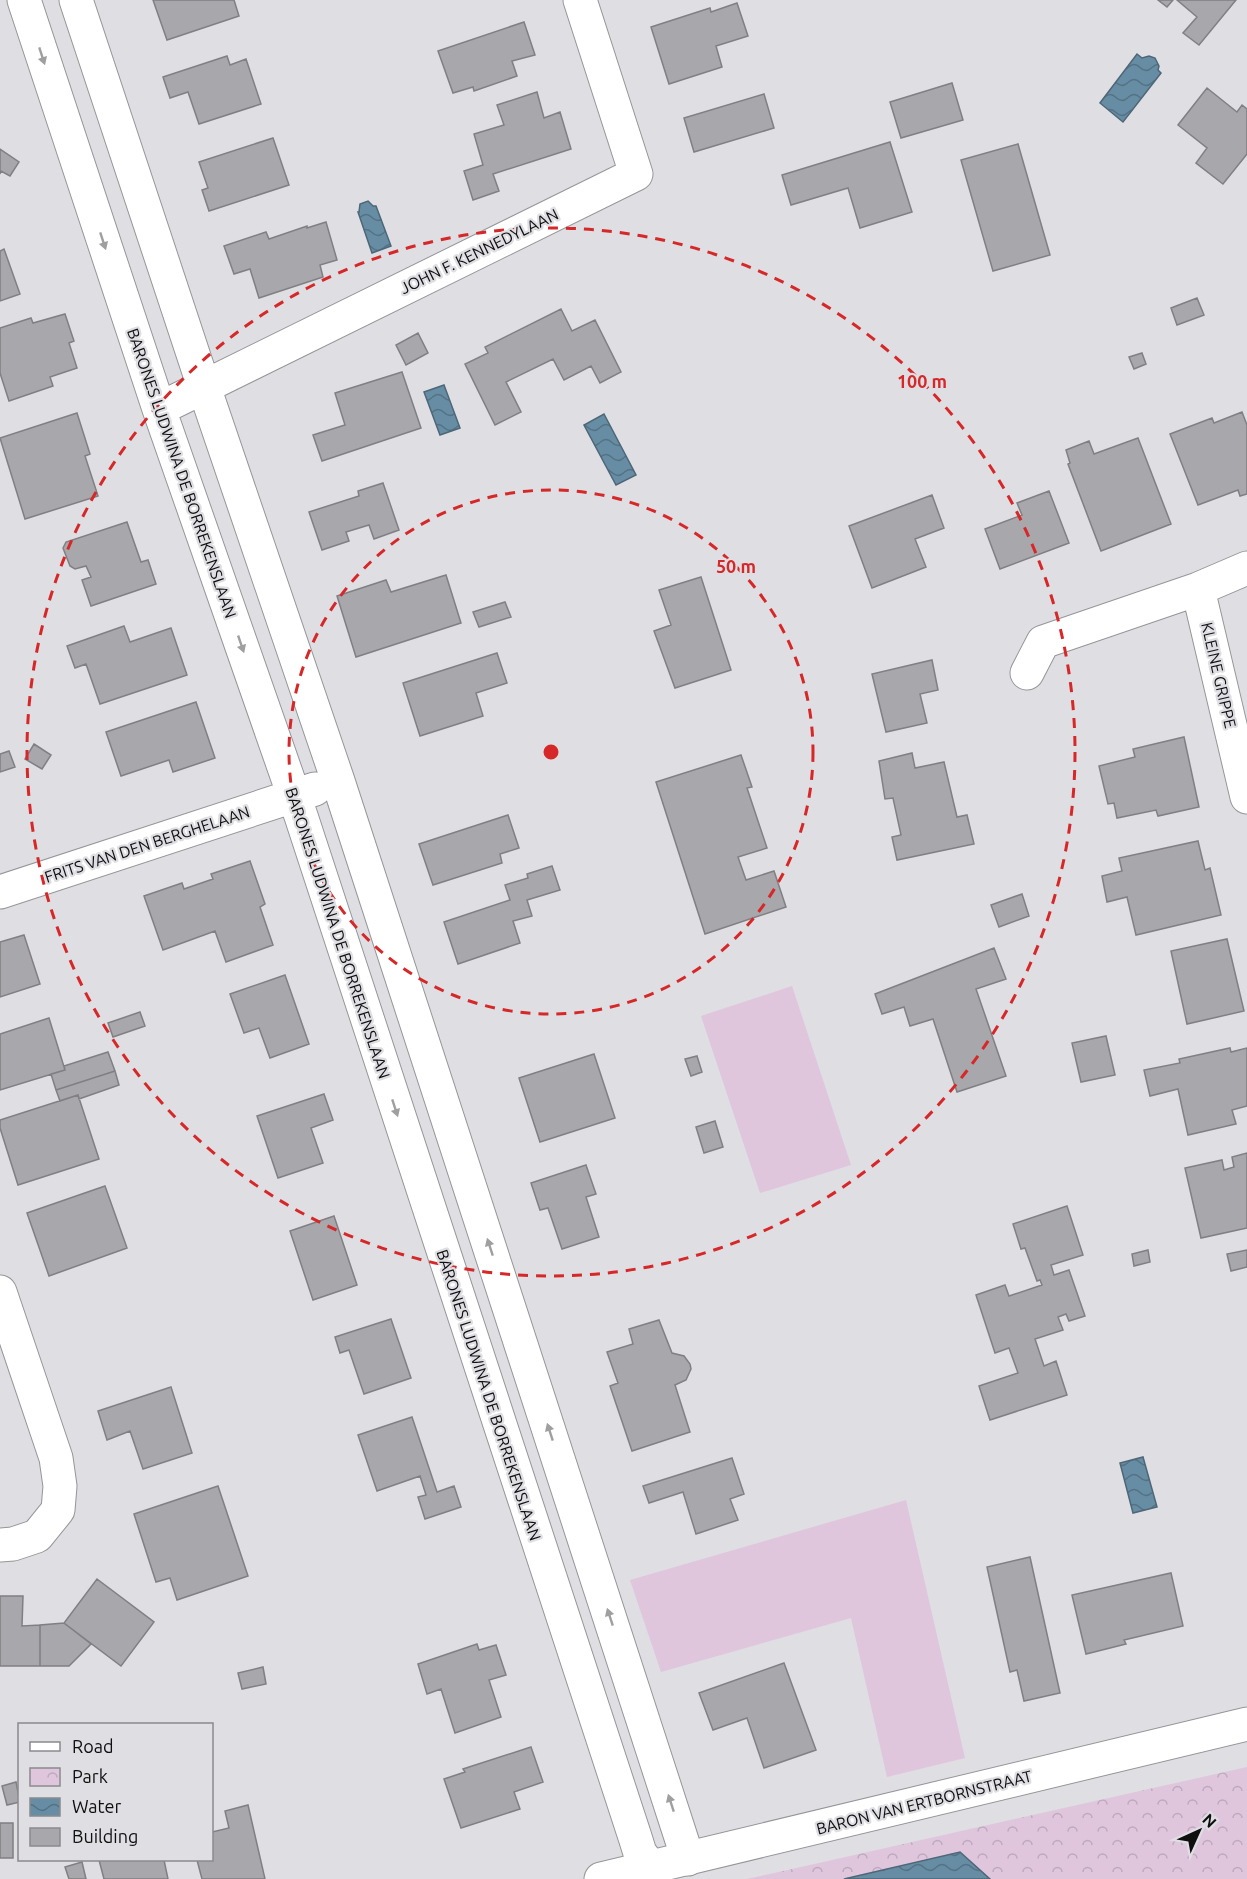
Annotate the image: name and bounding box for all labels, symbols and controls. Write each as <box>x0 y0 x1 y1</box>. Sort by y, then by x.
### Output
one-way arrow <box>38 47 48 65</box>
street label: JOHN F. KENNEDYLAAN <box>397 205 561 297</box>
one-way arrow <box>99 232 109 250</box>
street label: BARONES LUDWINA DE BORREKENSLAAN <box>124 326 240 620</box>
text: 100 m <box>897 371 947 391</box>
text: 50 m <box>716 556 756 576</box>
street label: KLEINE GRIPPE <box>1198 620 1240 730</box>
one-way arrow <box>236 635 246 653</box>
centre of rings <box>541 742 561 762</box>
street label: BARONES LUDWINA DE BORREKENSLAAN <box>282 785 394 1081</box>
street label: FRITS VAN DEN BERGHELAAN <box>42 802 252 886</box>
one-way arrow <box>391 1099 401 1117</box>
one-way arrow <box>485 1238 494 1256</box>
street label: BARONES LUDWINA DE BORREKENSLAAN <box>433 1247 545 1543</box>
one-way arrow <box>545 1423 554 1441</box>
one-way arrow <box>605 1608 615 1626</box>
legend <box>18 1723 213 1861</box>
text: Road <box>72 1736 114 1756</box>
text: Park <box>72 1766 108 1786</box>
street label: BARON VAN ERTBORNSTRAAT <box>814 1766 1034 1838</box>
one-way arrow <box>666 1794 675 1812</box>
text: Water <box>72 1796 122 1816</box>
north arrow <box>1169 1801 1229 1861</box>
text: N <box>1199 1810 1220 1831</box>
text: Building <box>72 1826 138 1846</box>

